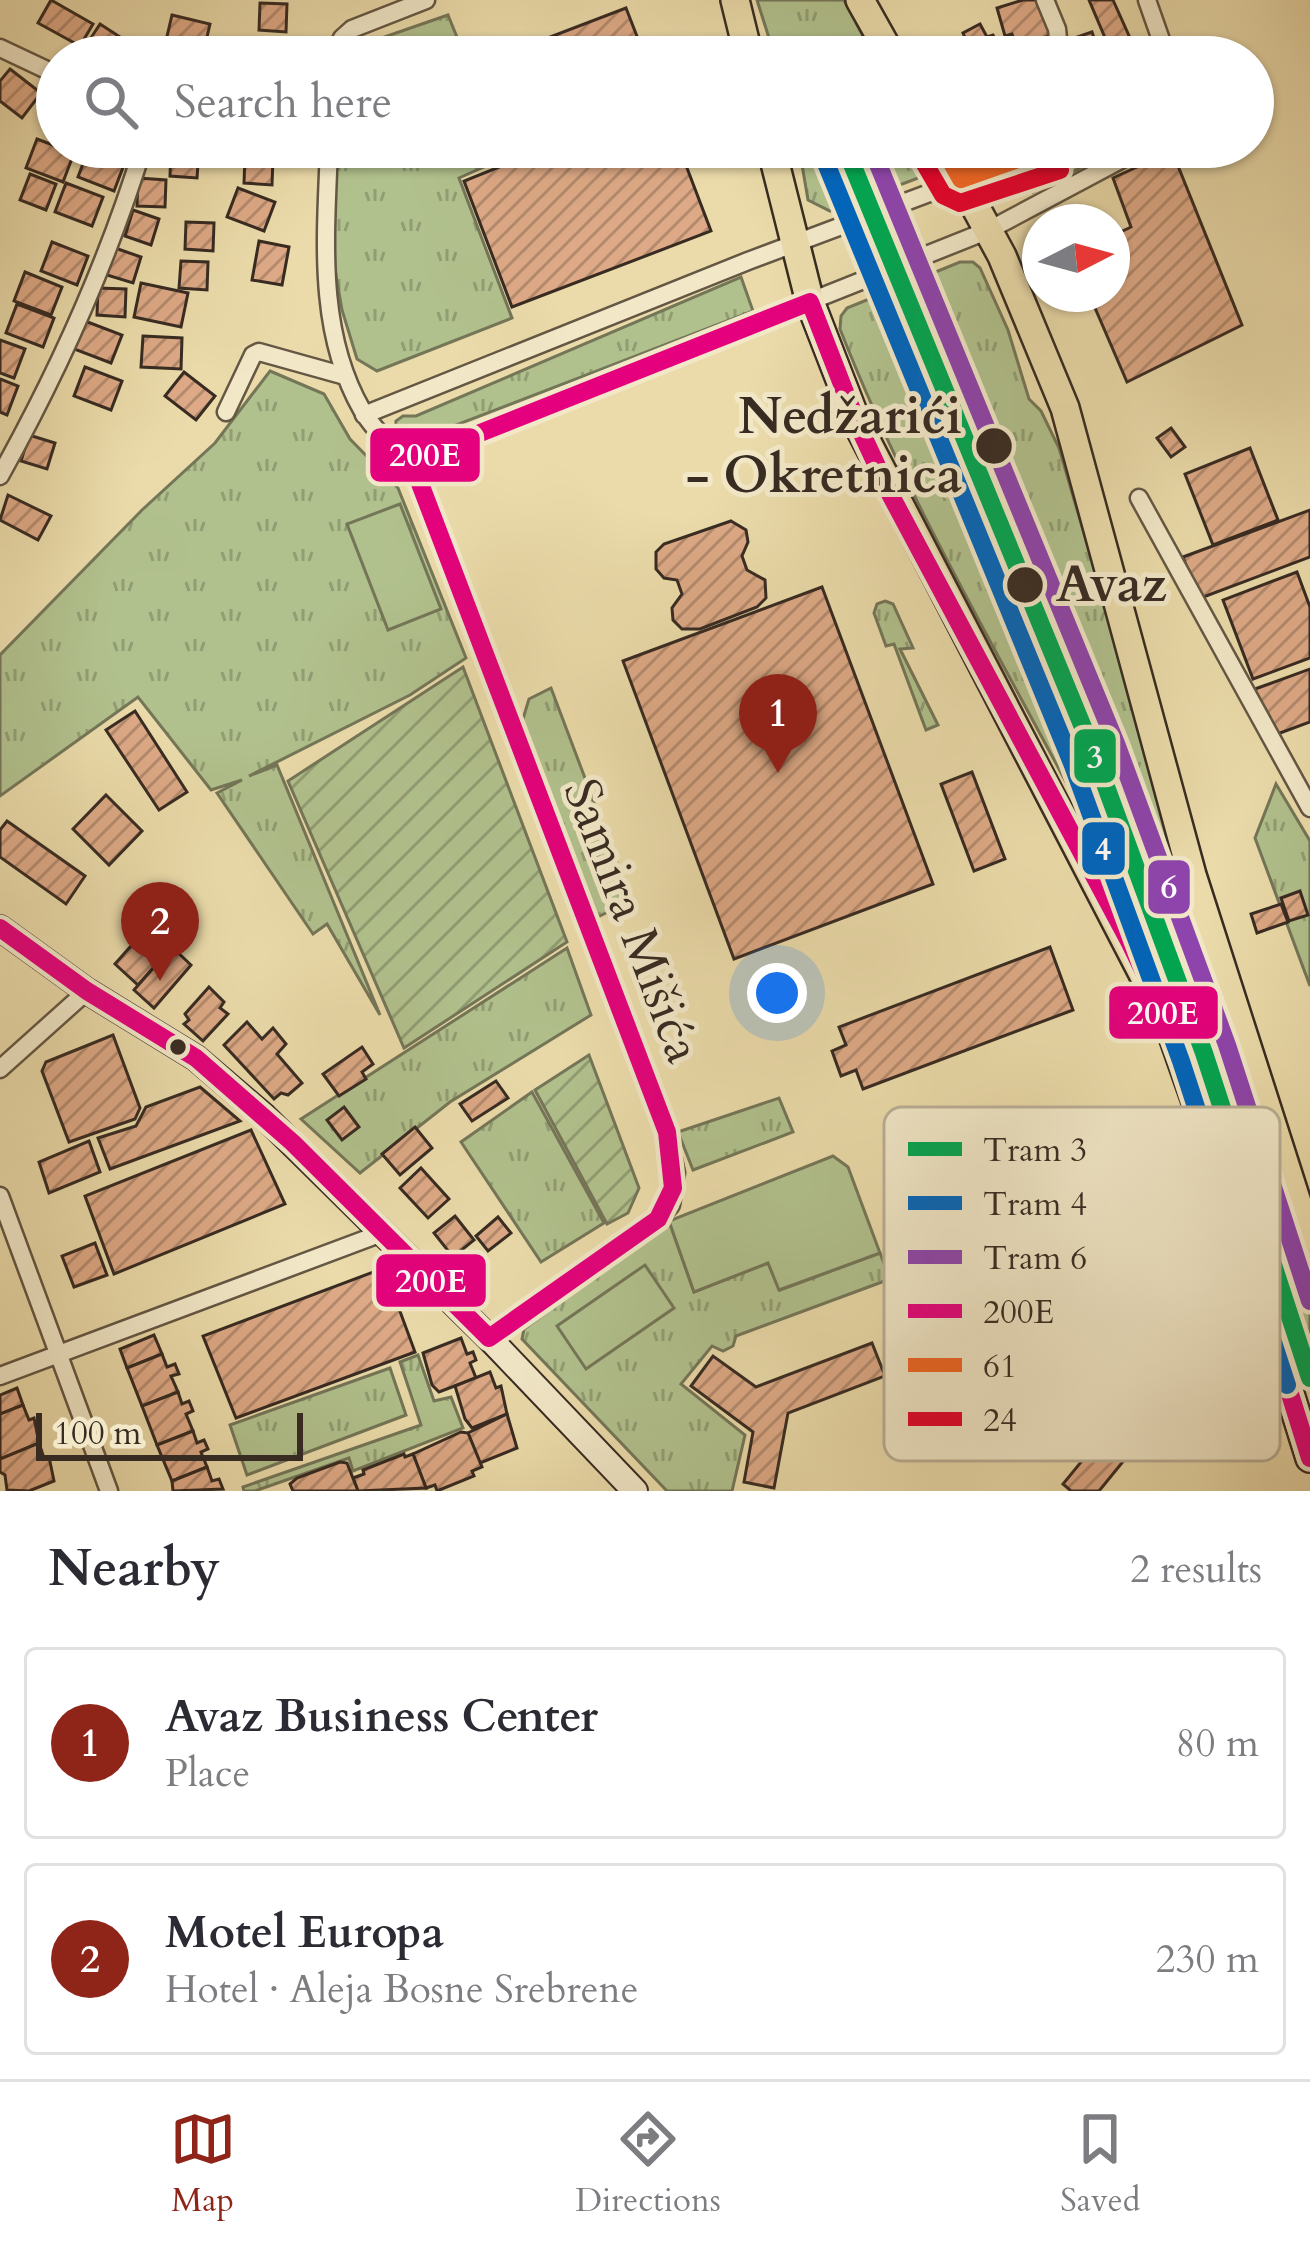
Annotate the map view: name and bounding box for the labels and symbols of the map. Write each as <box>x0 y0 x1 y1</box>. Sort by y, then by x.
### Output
north arrow <box>1022 204 1130 312</box>
place label: Nedžarići - Okretnica <box>685 382 962 511</box>
marker: Nedžarići - Okretnica <box>973 425 1015 467</box>
line badge: 200E <box>368 426 482 484</box>
text: 200E <box>389 433 461 478</box>
place label: Avaz <box>1056 550 1167 620</box>
marker: Avaz <box>1004 564 1046 606</box>
pin: 1 <box>739 674 817 773</box>
line badge: 3 <box>1072 727 1118 785</box>
text: 3 <box>1087 735 1103 780</box>
street label: Samira Mišića <box>546 769 718 1073</box>
line badge: 4 <box>1080 820 1127 877</box>
text: 4 <box>1095 827 1112 872</box>
line badge: 6 <box>1146 858 1192 916</box>
text: 6 <box>1161 865 1177 910</box>
pin: 2 <box>121 882 199 981</box>
your location <box>747 963 807 1023</box>
line badge: 200E <box>1107 984 1220 1041</box>
text: 200E <box>1127 991 1199 1036</box>
unlabelled marker <box>167 1036 189 1058</box>
legend <box>884 1107 1280 1461</box>
text: Tram 3 <box>983 1128 1087 1173</box>
text: Tram 4 <box>983 1182 1087 1227</box>
text: Tram 6 <box>983 1236 1087 1281</box>
line badge: 200E <box>374 1252 488 1309</box>
text: 200E <box>395 1259 467 1304</box>
text: 200E <box>983 1290 1054 1335</box>
text: 61 <box>983 1344 1017 1389</box>
text: 24 <box>983 1398 1017 1443</box>
scale bar <box>36 1407 303 1460</box>

